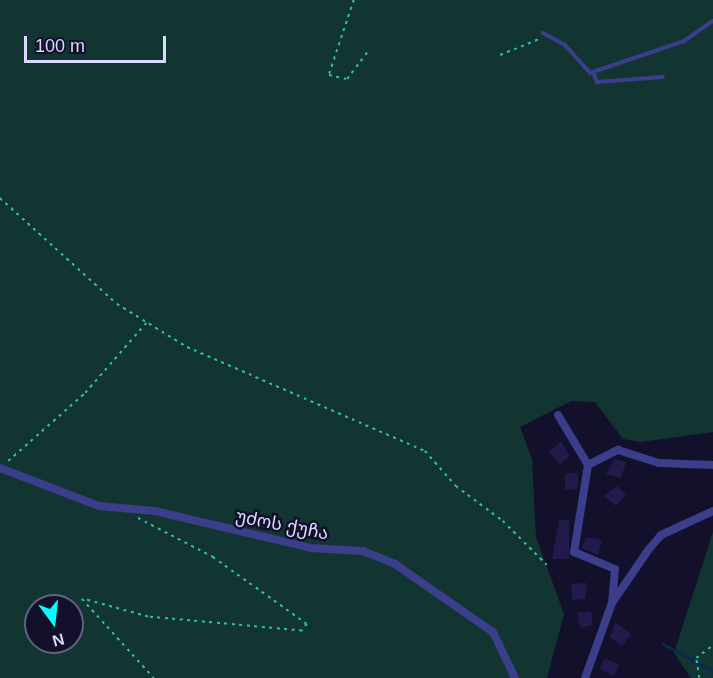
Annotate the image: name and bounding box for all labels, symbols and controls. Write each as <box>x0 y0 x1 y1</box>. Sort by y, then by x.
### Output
scale bar <box>27 24 170 62</box>
text: 100 m <box>35 36 85 56</box>
street label: უძოს ქუჩა <box>234 505 330 545</box>
north arrow <box>24 594 84 654</box>
text: N <box>50 630 66 650</box>

